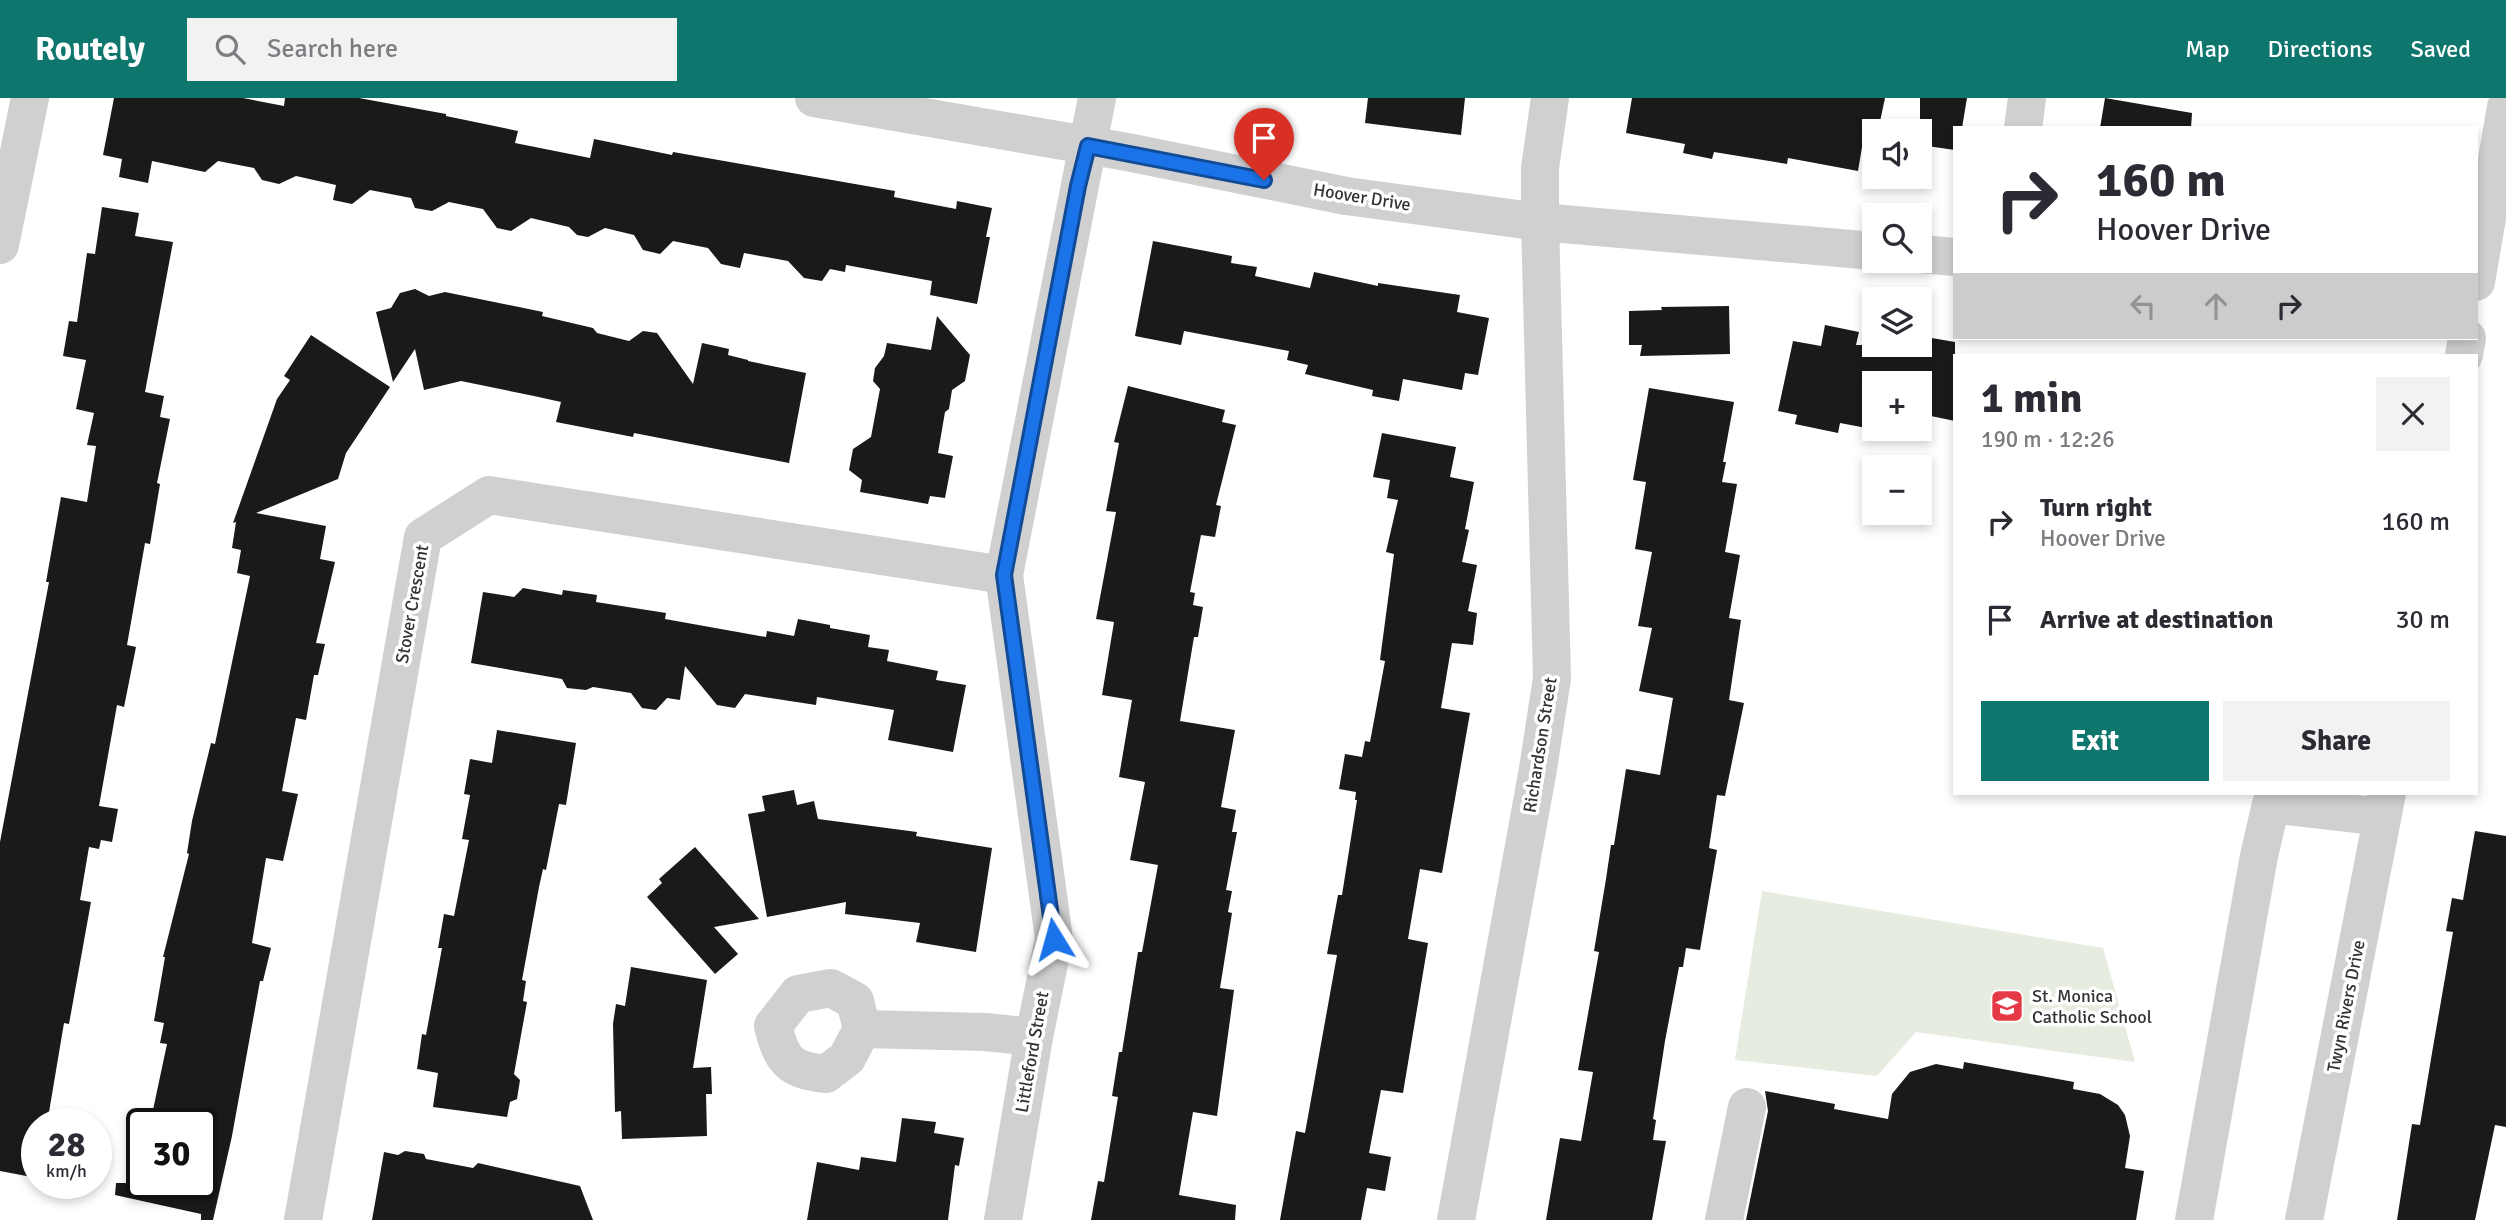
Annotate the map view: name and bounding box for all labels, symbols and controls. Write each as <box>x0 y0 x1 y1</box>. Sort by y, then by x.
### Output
search box <box>187 18 677 81</box>
text: Routely <box>35 29 145 70</box>
icon: search <box>211 30 249 68</box>
text: Search here <box>267 33 398 65</box>
text: Map <box>2185 34 2230 64</box>
text: Directions <box>2268 34 2373 64</box>
text: Saved <box>2411 34 2471 64</box>
pin <box>1234 108 1294 180</box>
icon: arrive <box>1245 119 1283 157</box>
map controls <box>1862 119 1932 525</box>
button: sound <box>1862 119 1932 189</box>
text: 160 m <box>2096 150 2226 210</box>
icon: right <box>1981 154 2072 245</box>
street label: Hoover Drive <box>1312 178 1412 216</box>
button: search <box>1862 203 1932 273</box>
text: Hoover Drive <box>2096 210 2271 249</box>
button: layers <box>1862 287 1932 357</box>
icon: left <box>2124 287 2162 325</box>
icon: ahead <box>2197 287 2235 325</box>
icon: right <box>2270 287 2308 325</box>
button: + <box>1862 371 1932 441</box>
text: 1 min <box>1981 373 2082 424</box>
button: close <box>2376 377 2450 451</box>
text: 190 m · 12:26 <box>1981 425 2115 454</box>
button: − <box>1862 455 1932 525</box>
text: Turn right <box>2040 492 2152 524</box>
icon: right <box>1981 503 2019 541</box>
text: 160 m <box>2381 506 2450 538</box>
text: Hoover Drive <box>2040 524 2166 553</box>
street label: Stover Crescent <box>391 543 433 665</box>
icon: arrive <box>1981 601 2019 639</box>
text: Arrive at destination <box>2040 604 2273 636</box>
text: 30 m <box>2395 604 2450 636</box>
street label: Richardson Street <box>1518 676 1562 814</box>
button: Exit <box>1981 701 2209 781</box>
button: Share <box>2223 701 2450 781</box>
position arrow <box>1017 902 1091 976</box>
street label: Twyn Rivers Drive <box>2322 938 2370 1074</box>
place label: St. Monica Catholic School <box>2032 985 2152 1028</box>
school or university icon: St. Monica Catholic School <box>1988 987 2026 1025</box>
street label: Littleford Street <box>1011 990 1053 1114</box>
speed limit sign: 30 <box>126 1108 217 1199</box>
text: 28 <box>48 1123 85 1166</box>
text: km/h <box>46 1160 87 1182</box>

